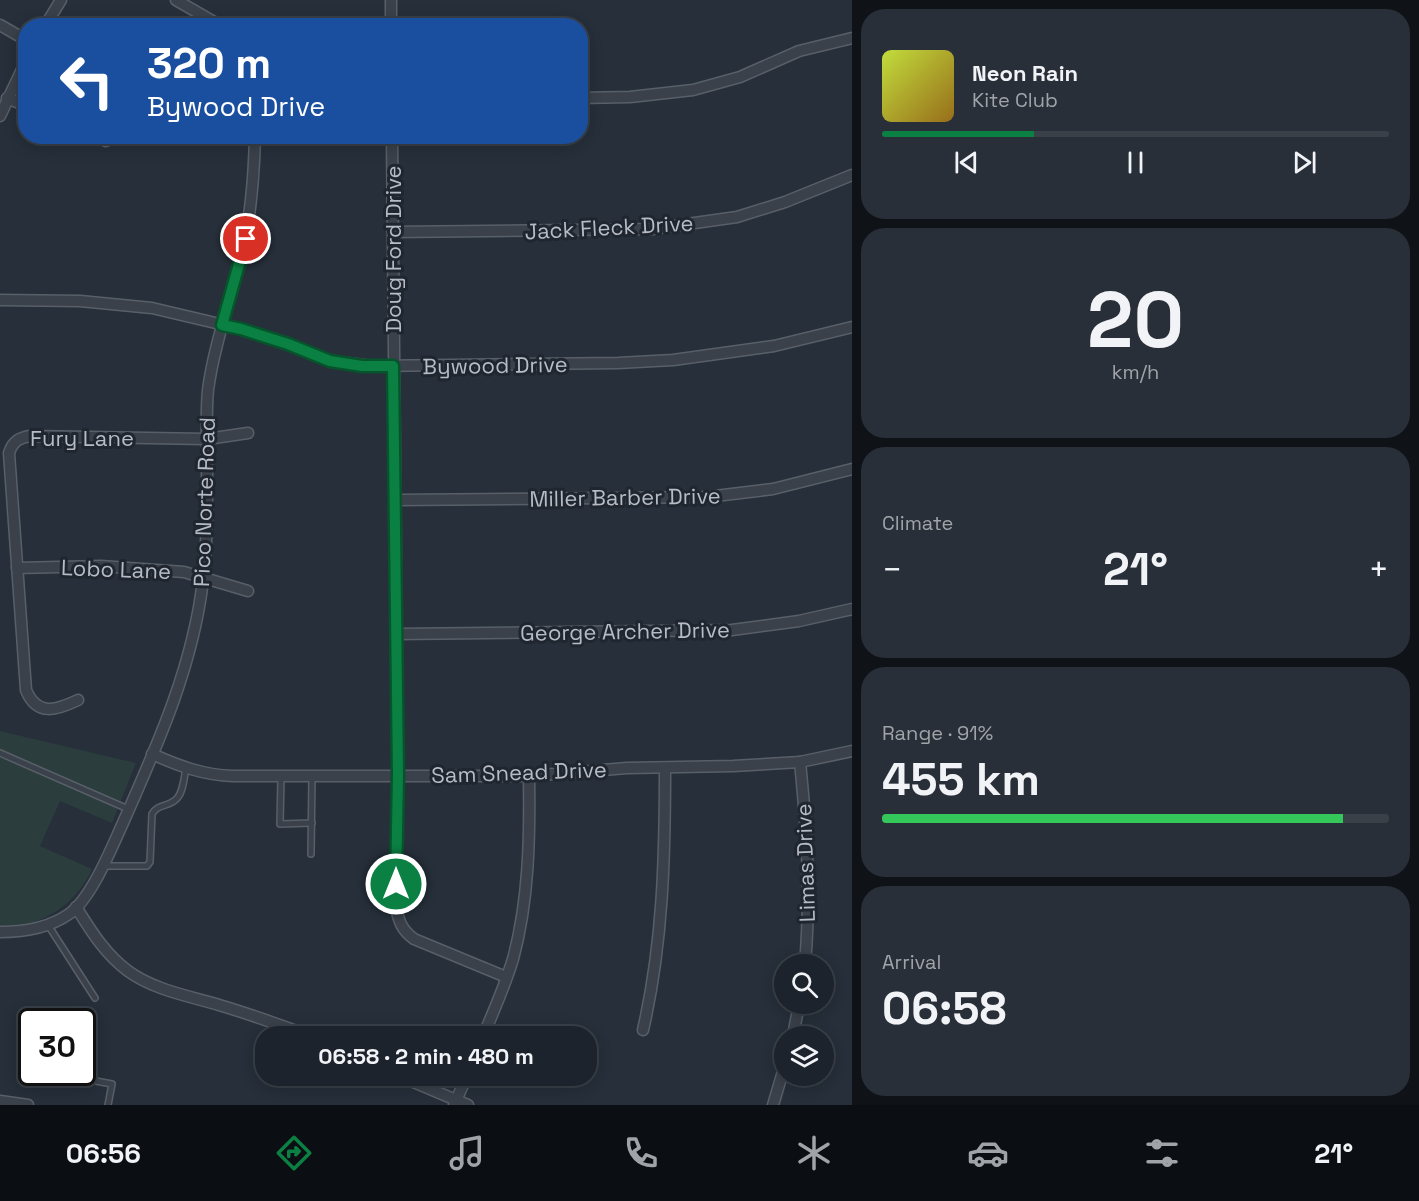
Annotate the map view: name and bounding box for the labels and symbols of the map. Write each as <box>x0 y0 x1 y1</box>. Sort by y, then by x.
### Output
street label: Doug Ford Drive <box>379 165 407 333</box>
street label: Jack Fleck Drive <box>524 209 694 245</box>
pin <box>220 213 271 264</box>
street label: Bywood Drive <box>422 350 568 380</box>
street label: Pico Norte Road <box>187 417 221 587</box>
street label: Fury Lane <box>30 424 134 452</box>
street label: Miller Barber Drive <box>529 481 721 513</box>
street label: Lobo Lane <box>60 553 172 585</box>
street label: George Archer Drive <box>520 615 730 647</box>
street label: Sam Snead Drive <box>431 755 607 789</box>
street label: Limas Drive <box>789 803 821 923</box>
position arrow <box>364 852 428 916</box>
speed limit sign: 30 <box>18 1008 96 1086</box>

